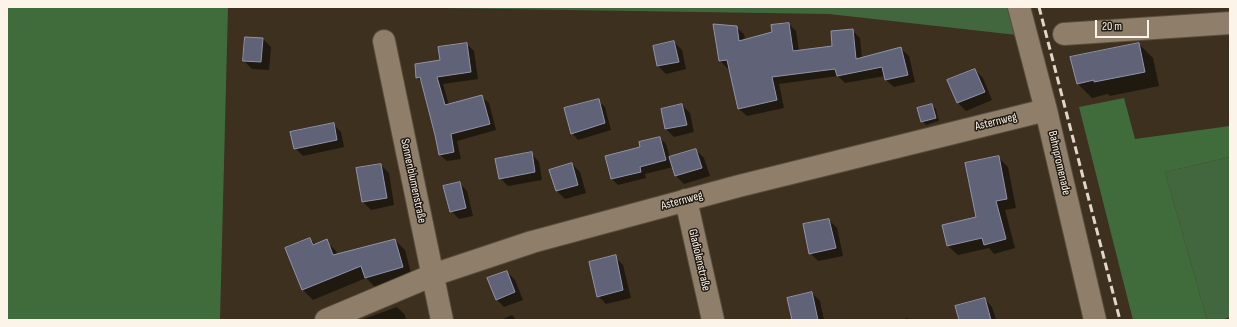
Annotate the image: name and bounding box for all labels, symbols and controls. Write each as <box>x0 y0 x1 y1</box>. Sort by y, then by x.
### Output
scale bar <box>1097 12 1151 38</box>
text: 20 m <box>1102 19 1122 34</box>
street label: Asternweg <box>974 110 1018 134</box>
street label: Bahnpromenade <box>1045 129 1073 197</box>
street label: Sonnenblumenstraße <box>397 137 429 225</box>
street label: Asternweg <box>659 189 705 213</box>
street label: Gladiolenstraße <box>685 228 713 292</box>

